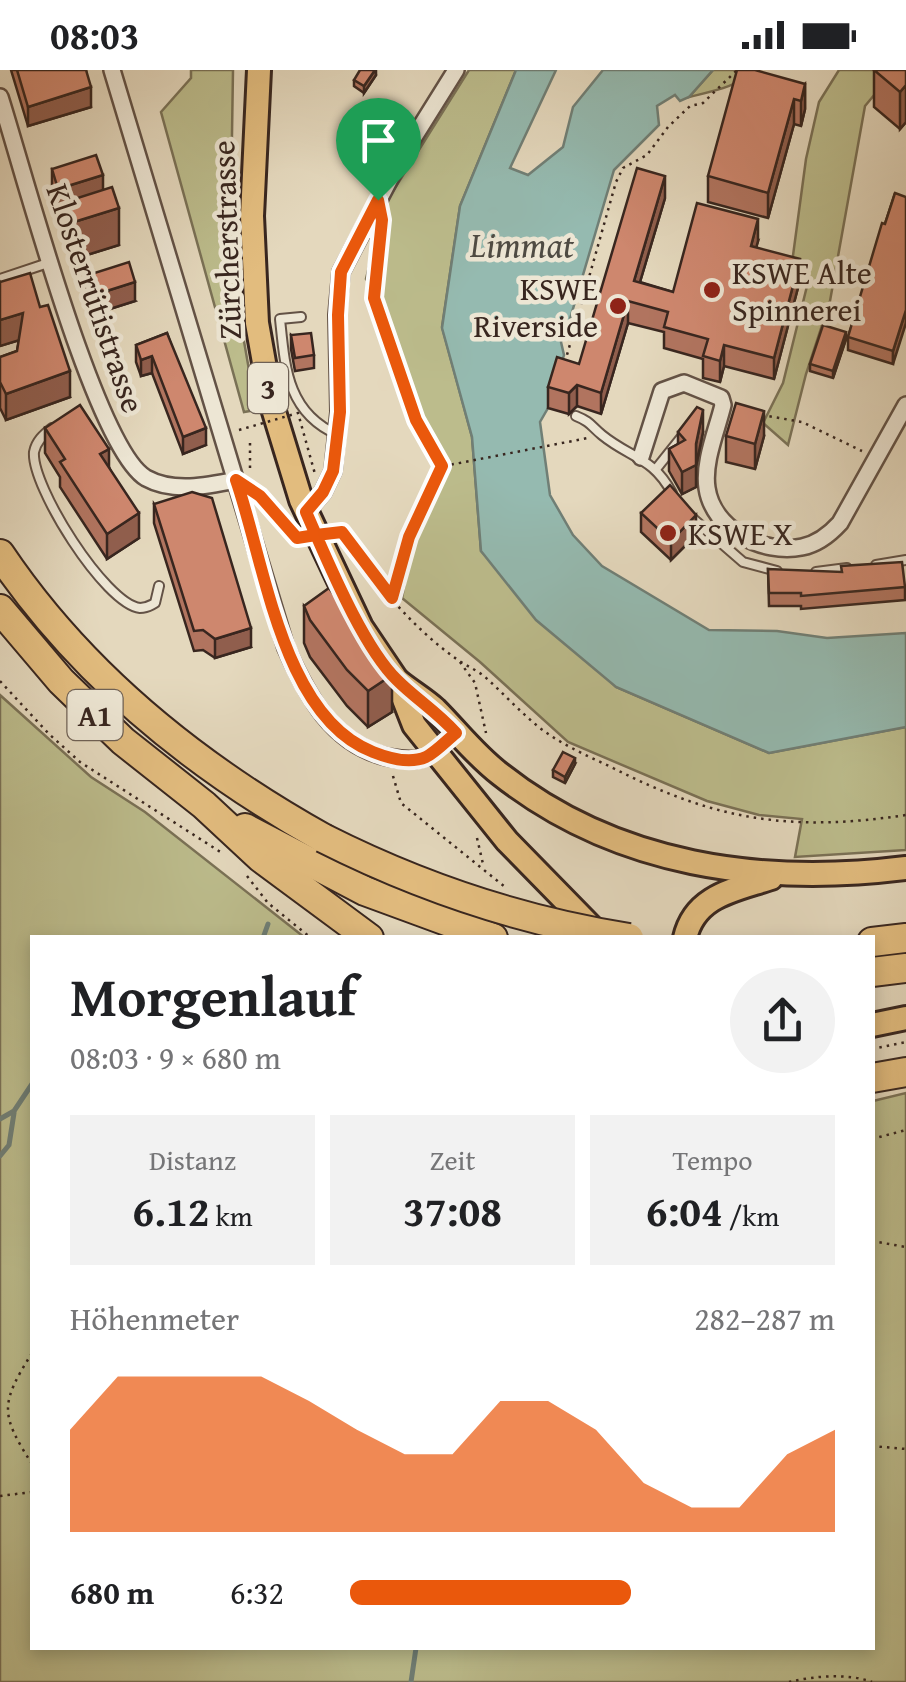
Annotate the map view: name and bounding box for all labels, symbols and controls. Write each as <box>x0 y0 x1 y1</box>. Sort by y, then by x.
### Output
text: 08:03 <box>50 7 140 63</box>
pin <box>336 98 421 201</box>
icon: arrive <box>351 113 406 168</box>
street label: Zürcherstrasse <box>199 140 253 340</box>
street label: Klosterrütistrasse <box>35 177 157 419</box>
water label: Limmat <box>469 219 575 270</box>
place label: KSWE Alte Spinnerei <box>732 249 872 333</box>
place label: KSWE Riverside <box>473 265 598 349</box>
marker: KSWE Alte Spinnerei <box>701 279 723 301</box>
marker: KSWE Riverside <box>607 295 629 317</box>
road number: 3 <box>248 363 288 413</box>
place label: KSWE X <box>688 510 793 557</box>
marker: KSWE X <box>657 522 679 544</box>
road number: A1 <box>68 690 122 740</box>
text: Morgenlauf <box>70 956 356 1036</box>
button: share <box>730 968 835 1073</box>
text: 08:03 · 9 × 680 m <box>70 1034 281 1081</box>
text: Distanz <box>149 1139 236 1180</box>
text: Zeit <box>430 1139 475 1180</box>
text: Tempo <box>672 1139 753 1180</box>
text: 6.12 <box>132 1180 209 1241</box>
text: 37:08 <box>403 1180 502 1241</box>
text: 6:04 <box>646 1180 723 1241</box>
text: km <box>209 1195 253 1236</box>
text: /km <box>723 1195 779 1236</box>
text: Höhenmeter <box>70 1295 239 1342</box>
text: 282–287 m <box>694 1295 835 1342</box>
text: 680 m <box>70 1569 154 1616</box>
text: 6:32 <box>230 1569 284 1616</box>

